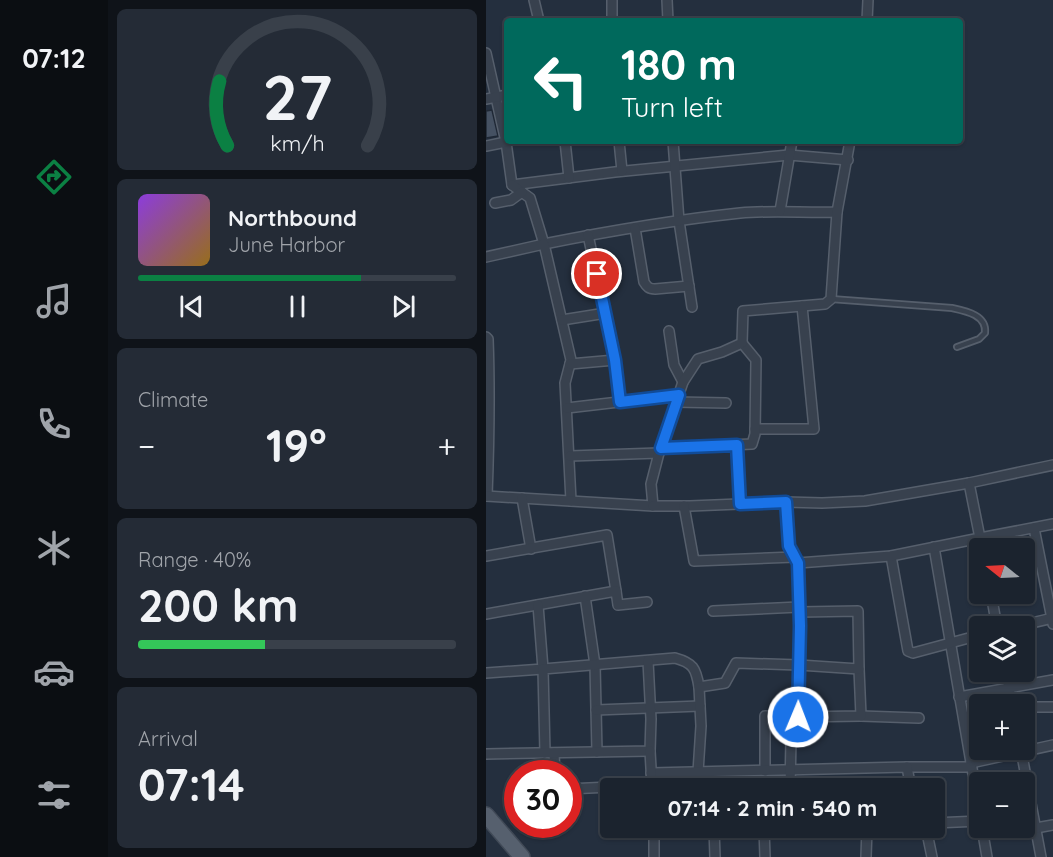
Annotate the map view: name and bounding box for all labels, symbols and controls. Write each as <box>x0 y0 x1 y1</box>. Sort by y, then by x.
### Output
text: 180 m <box>621 38 737 91</box>
text: 07:12 <box>22 41 86 75</box>
icon: left <box>522 42 600 120</box>
text: 27 <box>262 58 332 136</box>
text: Turn left <box>621 90 723 124</box>
text: km/h <box>270 131 324 157</box>
icon: directions <box>33 156 75 198</box>
text: Northbound <box>228 204 357 232</box>
text: June Harbor <box>228 232 345 257</box>
pin <box>571 248 622 299</box>
icon: arrive <box>580 257 613 290</box>
icon: music <box>33 280 75 322</box>
icon: previous <box>175 290 208 323</box>
icon: pause <box>281 290 314 323</box>
icon: next <box>387 290 420 323</box>
text: Climate <box>138 387 208 412</box>
icon: phone <box>33 403 75 445</box>
text: 19° <box>266 417 327 473</box>
text: − <box>138 425 155 466</box>
text: + <box>437 425 456 466</box>
icon: climate <box>33 527 75 569</box>
north arrow <box>969 538 1035 604</box>
map controls <box>969 538 1035 838</box>
text: Range · 40% <box>138 547 251 572</box>
text: 200 km <box>138 577 299 633</box>
button: layers <box>969 616 1035 682</box>
icon: car <box>33 651 75 693</box>
position arrow <box>766 685 830 749</box>
button: + <box>969 694 1035 760</box>
text: Arrival <box>138 726 198 751</box>
text: 07:14 <box>138 756 245 812</box>
speed limit sign: 30 <box>504 760 582 838</box>
button: − <box>969 772 1035 838</box>
icon: filters <box>33 774 75 816</box>
text: 07:14 · 2 min · 540 m <box>668 794 877 822</box>

